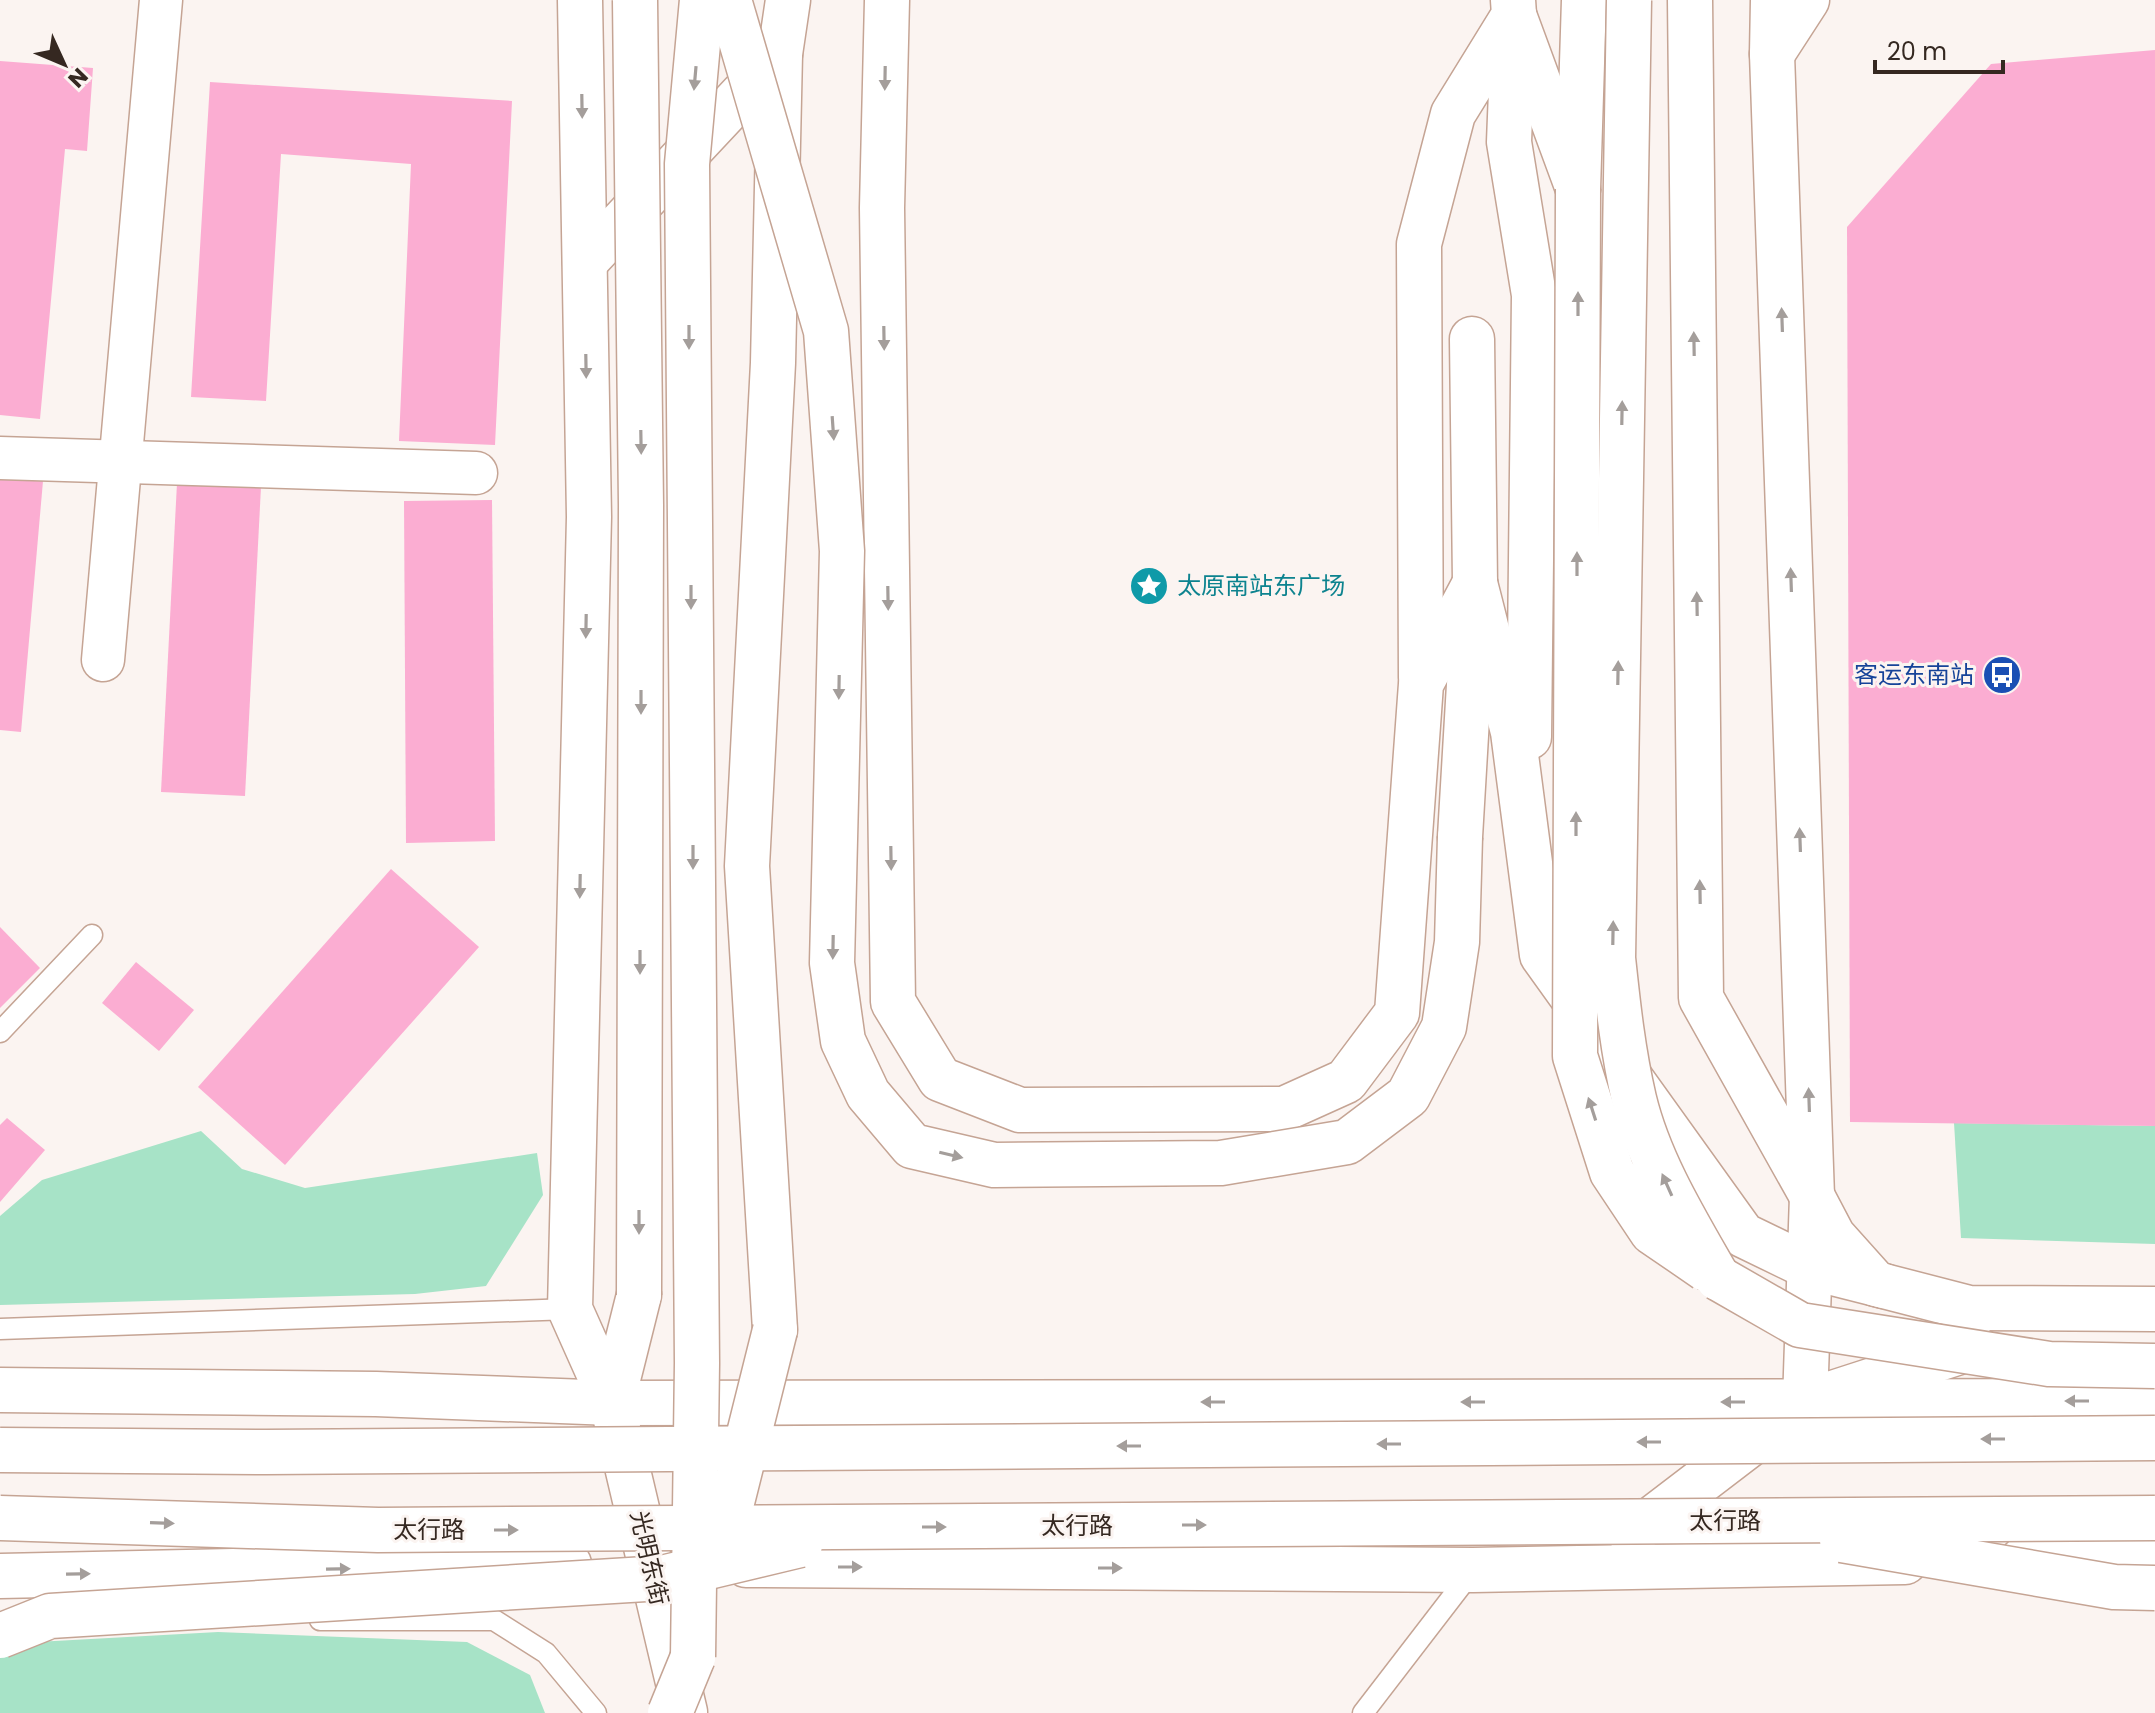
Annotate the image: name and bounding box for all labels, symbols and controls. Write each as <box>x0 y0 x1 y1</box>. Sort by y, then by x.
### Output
north arrow <box>24 24 104 104</box>
scale bar <box>1875 24 2003 74</box>
text: 20 m <box>1887 35 1947 68</box>
text: N <box>61 61 95 94</box>
one-way arrow <box>688 66 701 91</box>
one-way arrow <box>879 66 891 91</box>
one-way arrow <box>576 94 588 119</box>
one-way arrow <box>1572 291 1584 316</box>
one-way arrow <box>1775 307 1788 332</box>
one-way arrow <box>683 325 695 350</box>
one-way arrow <box>878 326 890 351</box>
one-way arrow <box>1688 331 1700 356</box>
one-way arrow <box>580 354 593 379</box>
one-way arrow <box>1616 400 1629 425</box>
one-way arrow <box>827 416 840 441</box>
one-way arrow <box>634 430 647 455</box>
one-way arrow <box>1571 551 1583 576</box>
place icon: 太原南站东广场 <box>1128 565 1170 607</box>
one-way arrow <box>1784 567 1797 592</box>
place label: 太原南站东广场 <box>1177 569 1345 602</box>
one-way arrow <box>685 585 697 610</box>
one-way arrow <box>882 586 894 611</box>
one-way arrow <box>1691 591 1703 616</box>
one-way arrow <box>580 614 593 639</box>
bus stop icon: 客运东南站 <box>1981 654 2023 696</box>
place label: 客运东南站 <box>1854 658 1974 691</box>
one-way arrow <box>1612 660 1624 685</box>
one-way arrow <box>832 675 845 700</box>
one-way arrow <box>635 690 647 715</box>
one-way arrow <box>1570 811 1582 836</box>
one-way arrow <box>1793 827 1806 852</box>
one-way arrow <box>687 845 699 870</box>
one-way arrow <box>885 846 898 871</box>
one-way arrow <box>574 874 586 899</box>
one-way arrow <box>1694 879 1706 904</box>
one-way arrow <box>1607 920 1619 945</box>
one-way arrow <box>826 935 839 960</box>
one-way arrow <box>634 950 646 975</box>
one-way arrow <box>1802 1087 1815 1112</box>
one-way arrow <box>1585 1097 1598 1121</box>
one-way arrow <box>938 1149 963 1161</box>
one-way arrow <box>1660 1173 1674 1197</box>
one-way arrow <box>633 1210 645 1235</box>
one-way arrow <box>2064 1395 2089 1407</box>
one-way arrow <box>1200 1396 1225 1408</box>
one-way arrow <box>1460 1396 1485 1408</box>
one-way arrow <box>1720 1396 1745 1408</box>
one-way arrow <box>1980 1433 2005 1445</box>
one-way arrow <box>1636 1436 1661 1448</box>
one-way arrow <box>1376 1437 1401 1450</box>
one-way arrow <box>1116 1439 1141 1452</box>
street label: 太行路 <box>1689 1504 1761 1537</box>
street label: 光明东街 <box>623 1507 676 1608</box>
street label: 太行路 <box>1041 1509 1113 1542</box>
street label: 太行路 <box>393 1513 465 1546</box>
one-way arrow <box>150 1517 175 1530</box>
one-way arrow <box>1182 1519 1207 1531</box>
one-way arrow <box>922 1521 947 1533</box>
one-way arrow <box>494 1523 519 1536</box>
one-way arrow <box>838 1561 863 1573</box>
one-way arrow <box>1098 1562 1123 1574</box>
one-way arrow <box>326 1563 351 1575</box>
one-way arrow <box>66 1568 91 1580</box>

